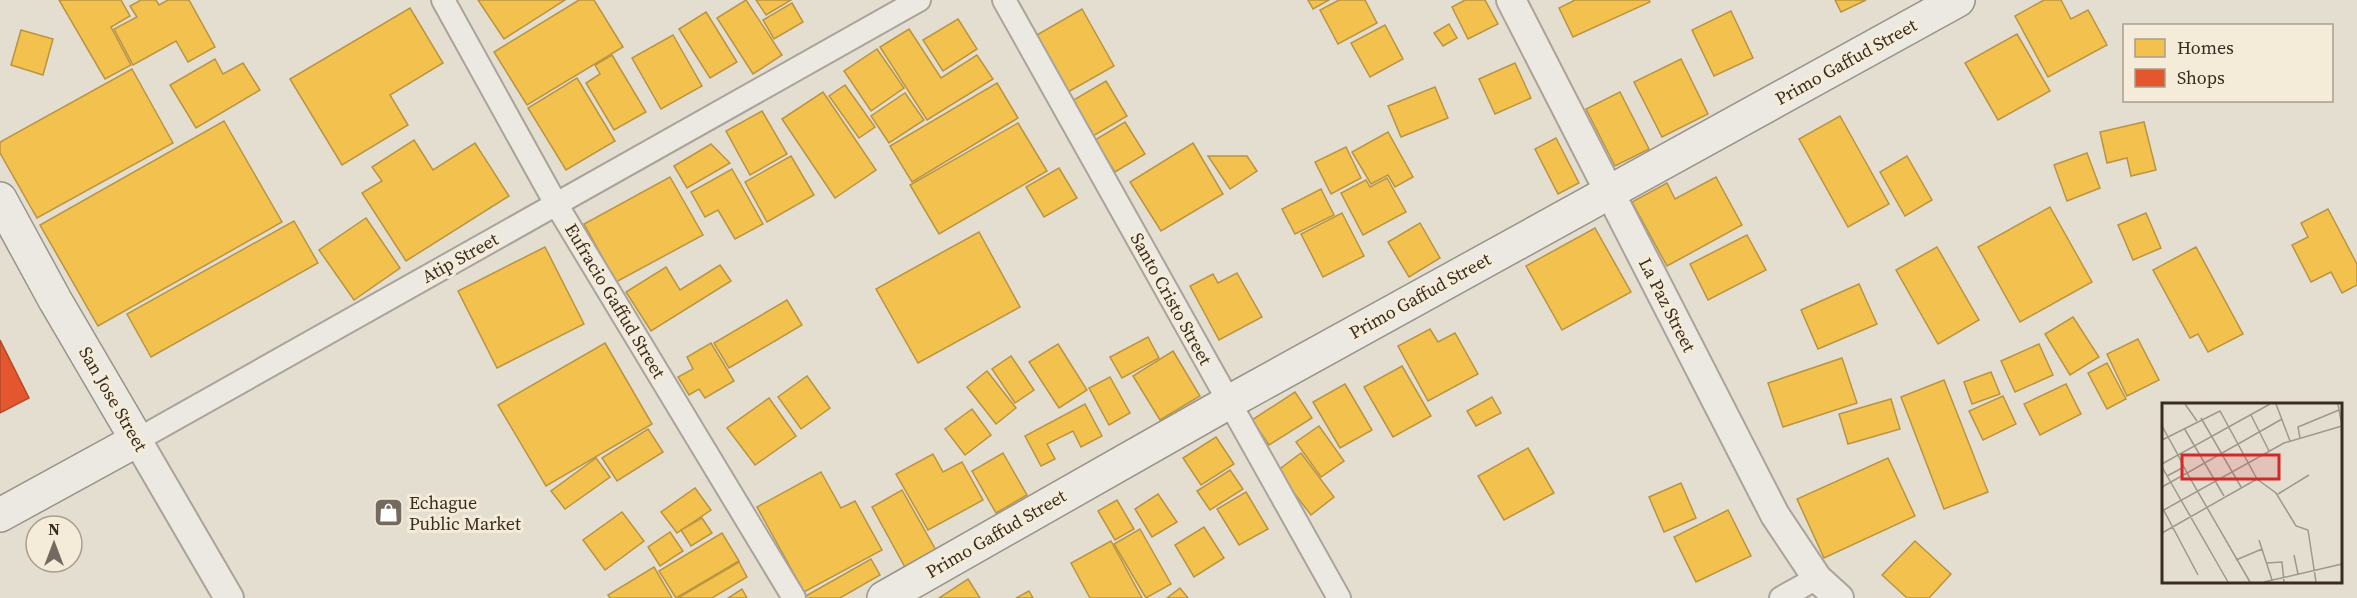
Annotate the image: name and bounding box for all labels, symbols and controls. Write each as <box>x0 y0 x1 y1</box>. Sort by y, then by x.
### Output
street label: Primo Gaffud Street <box>1771 12 1921 111</box>
legend <box>2123 24 2333 102</box>
text: Homes <box>2177 35 2234 60</box>
text: Shops <box>2177 65 2225 90</box>
street label: Eufracio Gaffud Street <box>559 219 672 383</box>
street label: Atip Street <box>417 226 503 289</box>
street label: Santo Cristo Street <box>1125 228 1218 370</box>
street label: Primo Gaffud Street <box>1345 246 1495 345</box>
street label: La Paz Street <box>1633 253 1702 356</box>
street label: San Jose Street <box>73 342 154 456</box>
inset map <box>2162 403 2342 583</box>
street label: Primo Gaffud Street <box>921 483 1071 584</box>
place label: Echague Public Market <box>409 490 521 536</box>
shop icon: Echague Public Market <box>372 497 404 529</box>
north arrow <box>24 514 84 574</box>
text: N <box>48 518 60 540</box>

